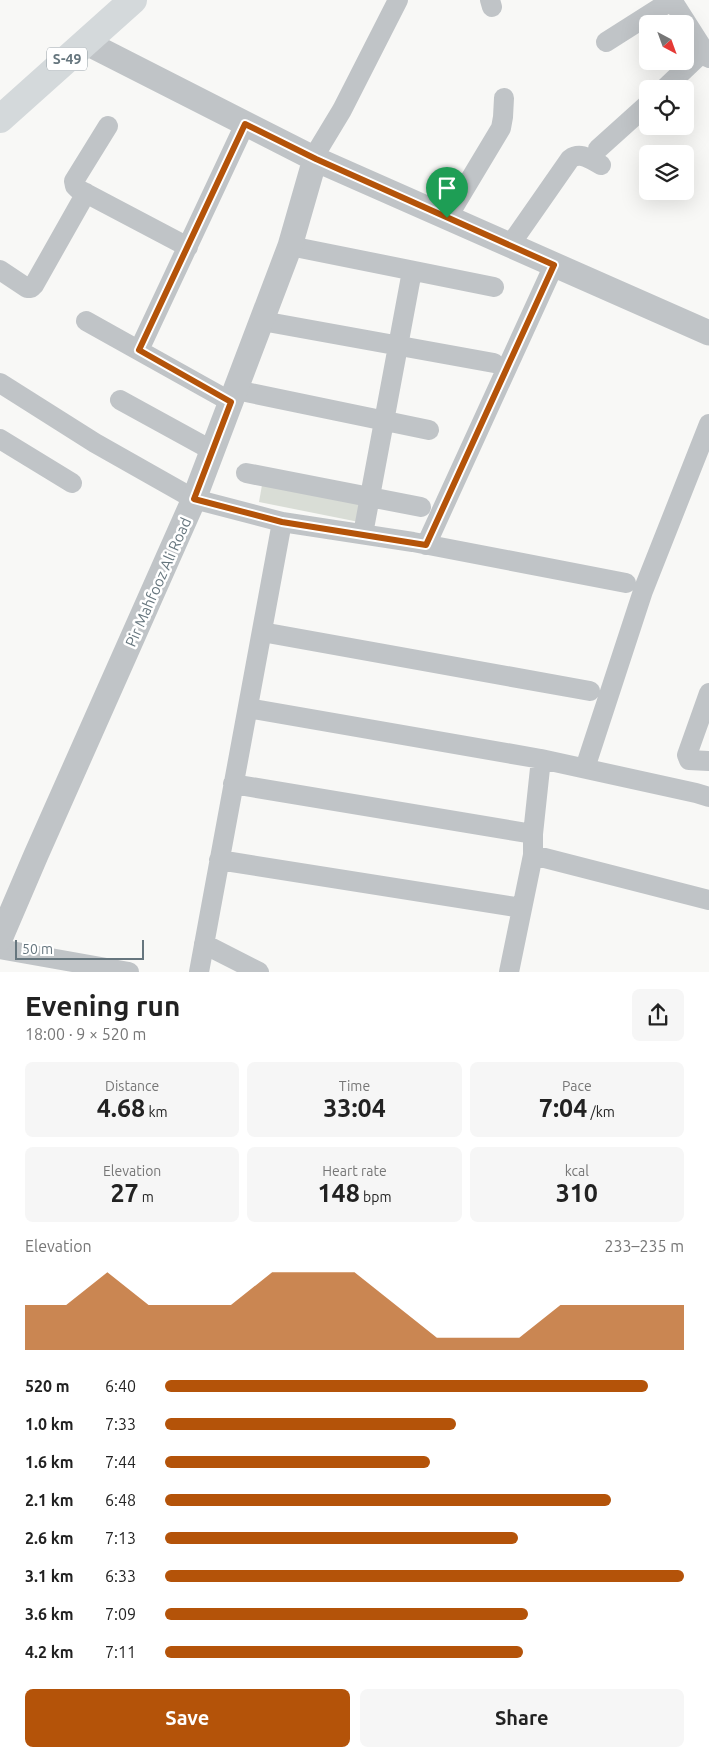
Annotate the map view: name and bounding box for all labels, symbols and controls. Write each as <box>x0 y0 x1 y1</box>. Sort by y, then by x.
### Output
north arrow <box>639 15 694 70</box>
map controls <box>639 15 694 200</box>
road number: S-49 <box>47 48 87 70</box>
button: locate <box>639 80 694 135</box>
button: layers <box>639 145 694 200</box>
pin <box>426 167 468 218</box>
icon: arrive <box>433 174 461 202</box>
street label: Pir Mahfooz Ali Road <box>122 515 194 649</box>
scale bar <box>15 937 144 960</box>
text: 50 m <box>22 941 53 957</box>
button: share <box>632 989 684 1041</box>
text: Evening run <box>25 990 180 1021</box>
text: 18:00 · 9 × 520 m <box>25 1025 146 1043</box>
text: Distance <box>105 1078 159 1094</box>
text: Time <box>339 1078 370 1094</box>
text: Pace <box>562 1078 592 1094</box>
text: 4.68 <box>97 1094 145 1122</box>
text: 33:04 <box>323 1094 386 1122</box>
text: 7:04 <box>539 1094 587 1122</box>
text: km <box>145 1104 168 1120</box>
text: /km <box>587 1104 615 1120</box>
text: Elevation <box>103 1163 161 1179</box>
text: Heart rate <box>322 1163 387 1179</box>
text: kcal <box>565 1163 589 1179</box>
text: 27 <box>110 1179 139 1207</box>
text: 148 <box>318 1179 360 1207</box>
text: 310 <box>556 1179 598 1207</box>
text: m <box>139 1189 154 1205</box>
text: bpm <box>360 1189 391 1205</box>
text: Elevation <box>25 1237 92 1255</box>
text: 233–235 m <box>604 1237 684 1255</box>
text: 520 m <box>25 1377 70 1395</box>
text: 6:40 <box>105 1377 136 1395</box>
text: 1.0 km <box>25 1415 74 1433</box>
text: 7:33 <box>105 1415 136 1433</box>
text: 1.6 km <box>25 1453 74 1471</box>
text: 7:44 <box>105 1453 136 1471</box>
text: 2.1 km <box>25 1491 74 1509</box>
text: 6:48 <box>105 1491 136 1509</box>
text: 2.6 km <box>25 1529 74 1547</box>
text: 7:13 <box>105 1529 136 1547</box>
text: 3.1 km <box>25 1567 74 1585</box>
text: 6:33 <box>105 1567 136 1585</box>
text: 3.6 km <box>25 1605 74 1623</box>
text: 7:09 <box>105 1605 136 1623</box>
text: 4.2 km <box>25 1643 74 1661</box>
text: 7:11 <box>105 1643 136 1661</box>
button: Save <box>25 1689 350 1747</box>
button: Share <box>360 1689 684 1747</box>

